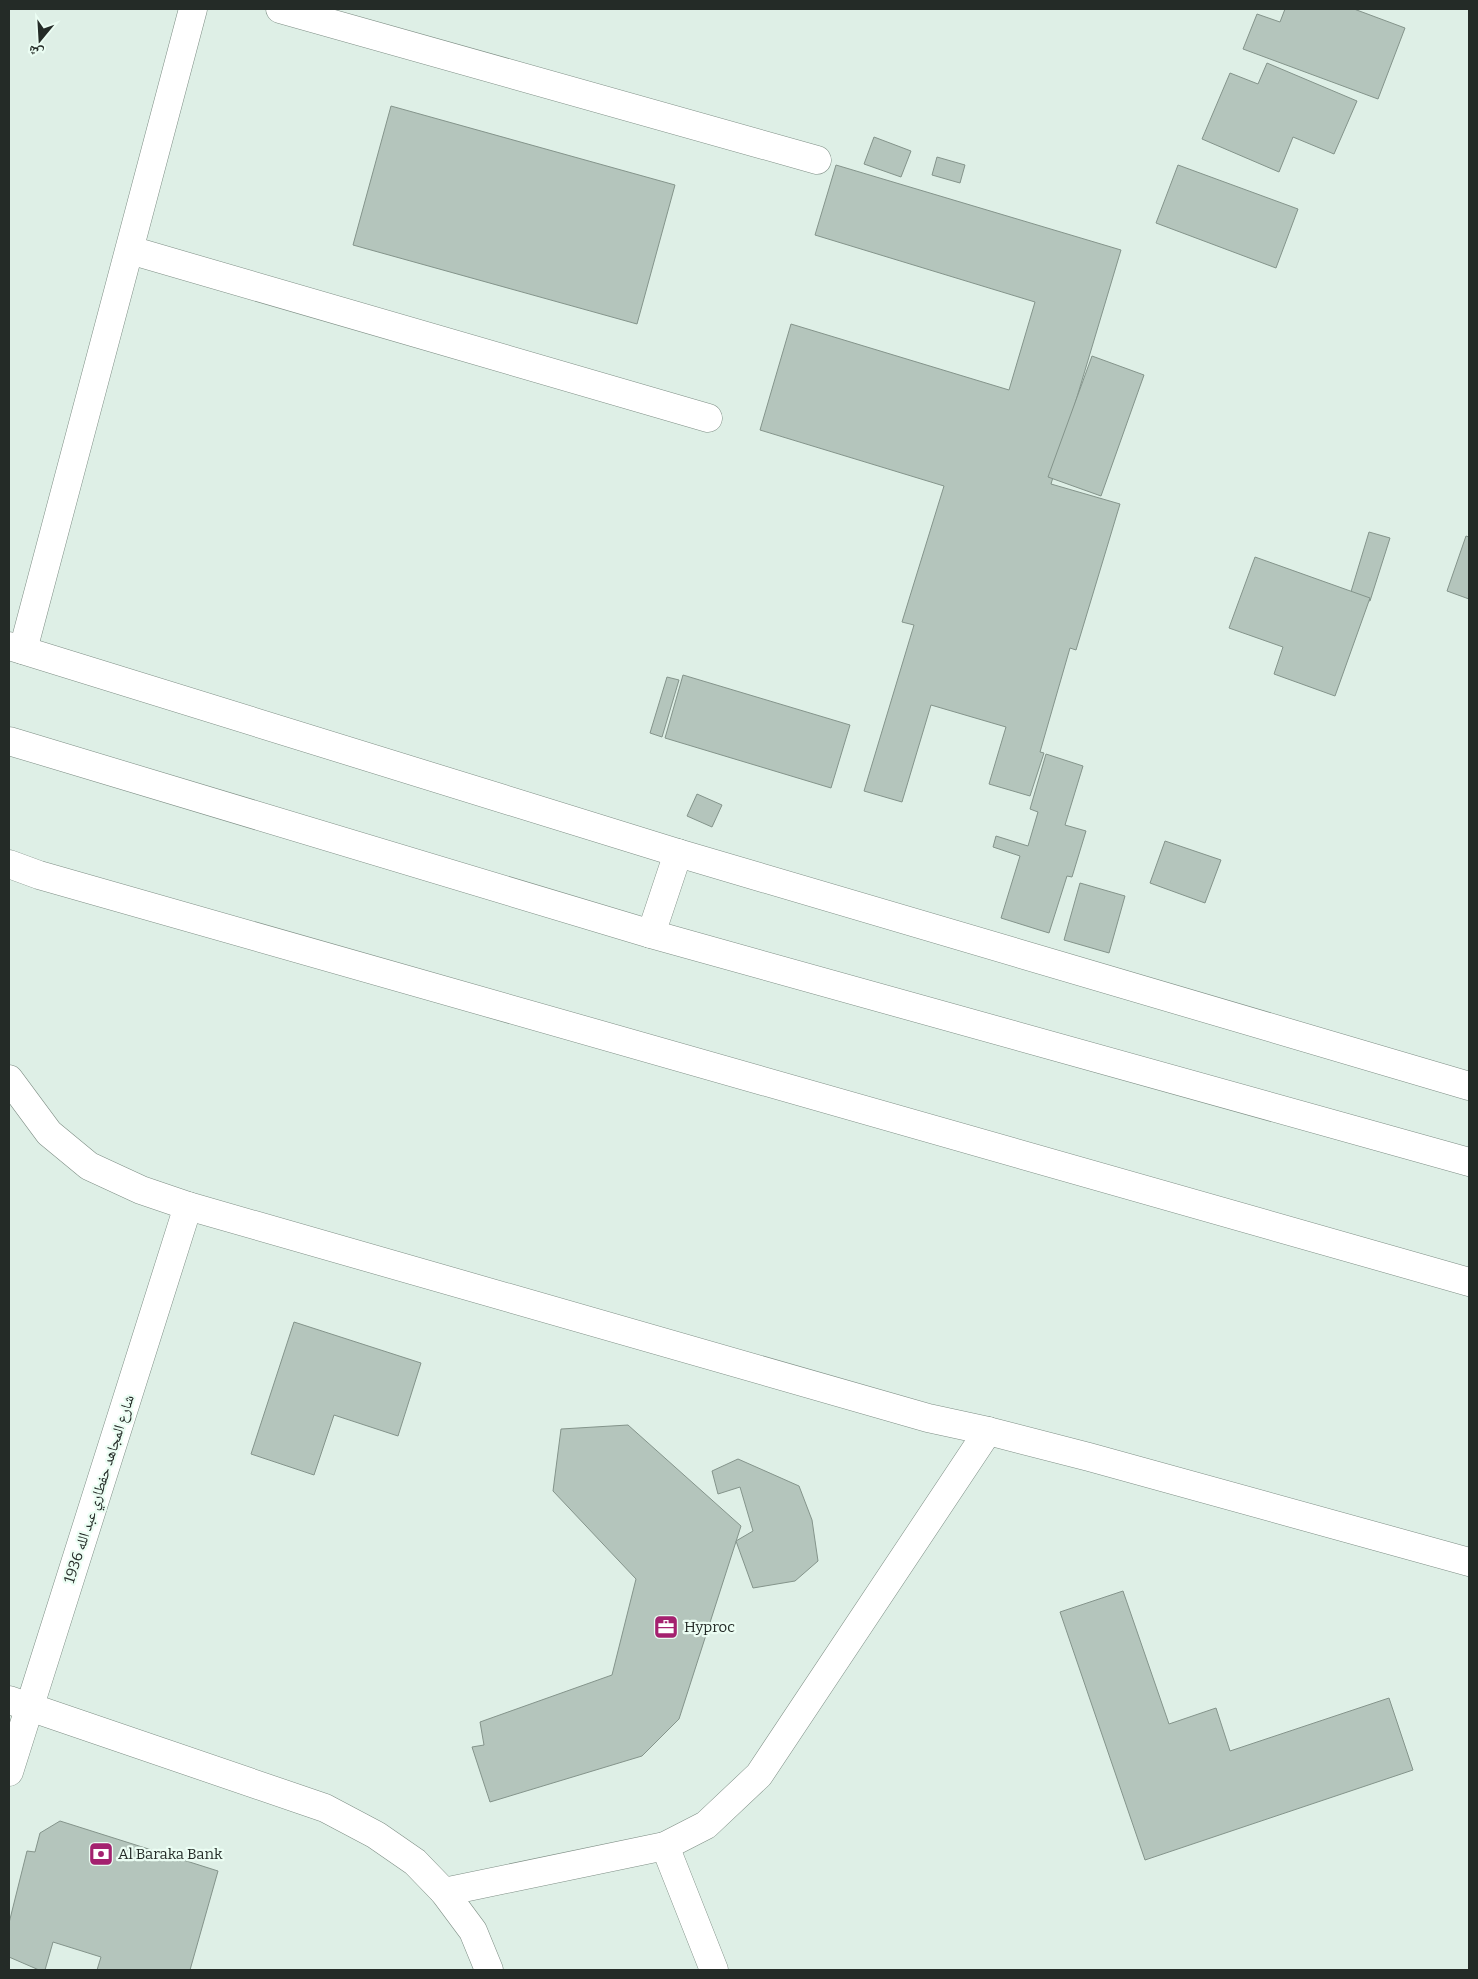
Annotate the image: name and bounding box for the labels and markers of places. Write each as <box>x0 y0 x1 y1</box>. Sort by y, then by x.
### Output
office icon: Hyproc <box>653 1614 679 1640</box>
place label: Hyproc <box>684 1618 735 1636</box>
bank icon: Al Baraka Bank <box>88 1841 114 1867</box>
place label: Al Baraka Bank <box>118 1845 223 1863</box>

